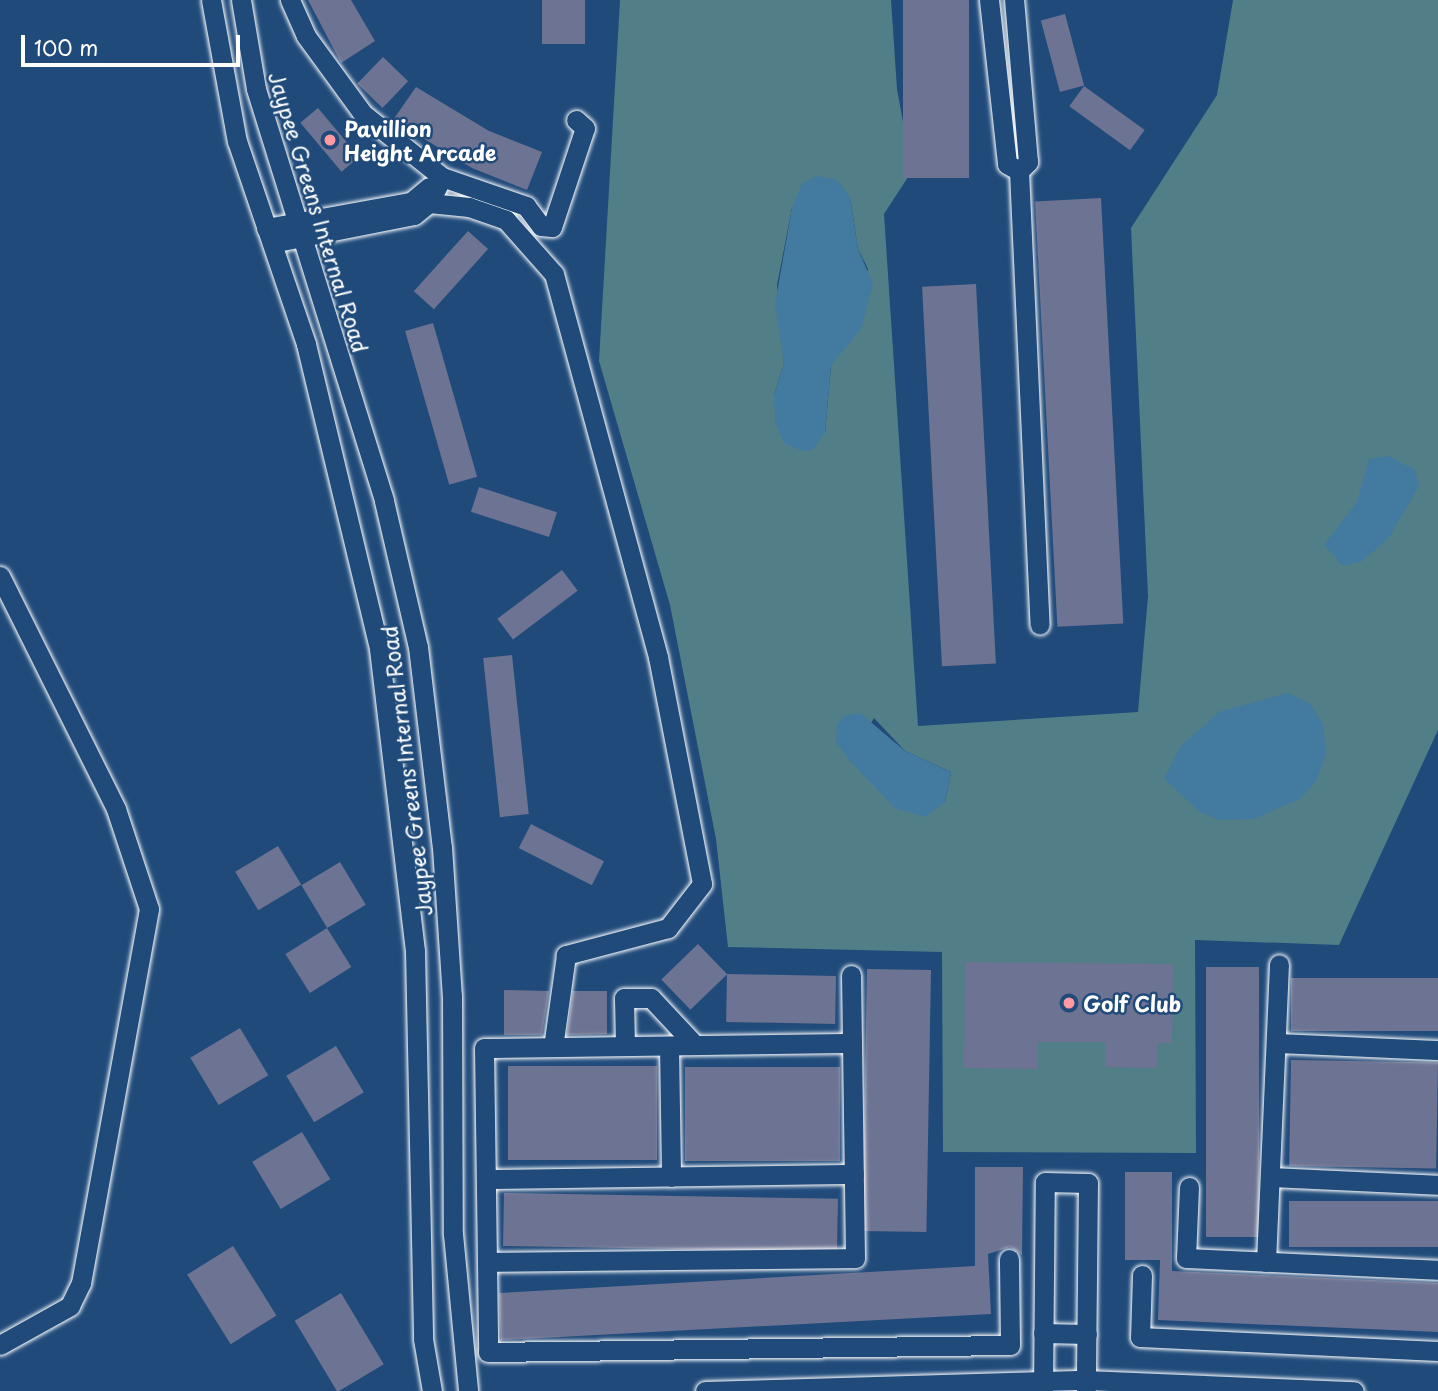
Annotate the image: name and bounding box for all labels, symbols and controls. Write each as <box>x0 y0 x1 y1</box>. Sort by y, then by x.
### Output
scale bar <box>24 21 243 65</box>
text: 100 m <box>34 31 98 63</box>
street label: Jaypee Greens Internal Road <box>264 67 374 357</box>
place label: Pavillion Height Arcade <box>344 115 496 165</box>
marker: Pavillion Height Arcade <box>322 132 338 148</box>
street label: Jaypee Greens Internal Road <box>375 623 437 919</box>
place label: Golf Club <box>1083 990 1183 1016</box>
marker: Golf Club <box>1061 995 1077 1011</box>

